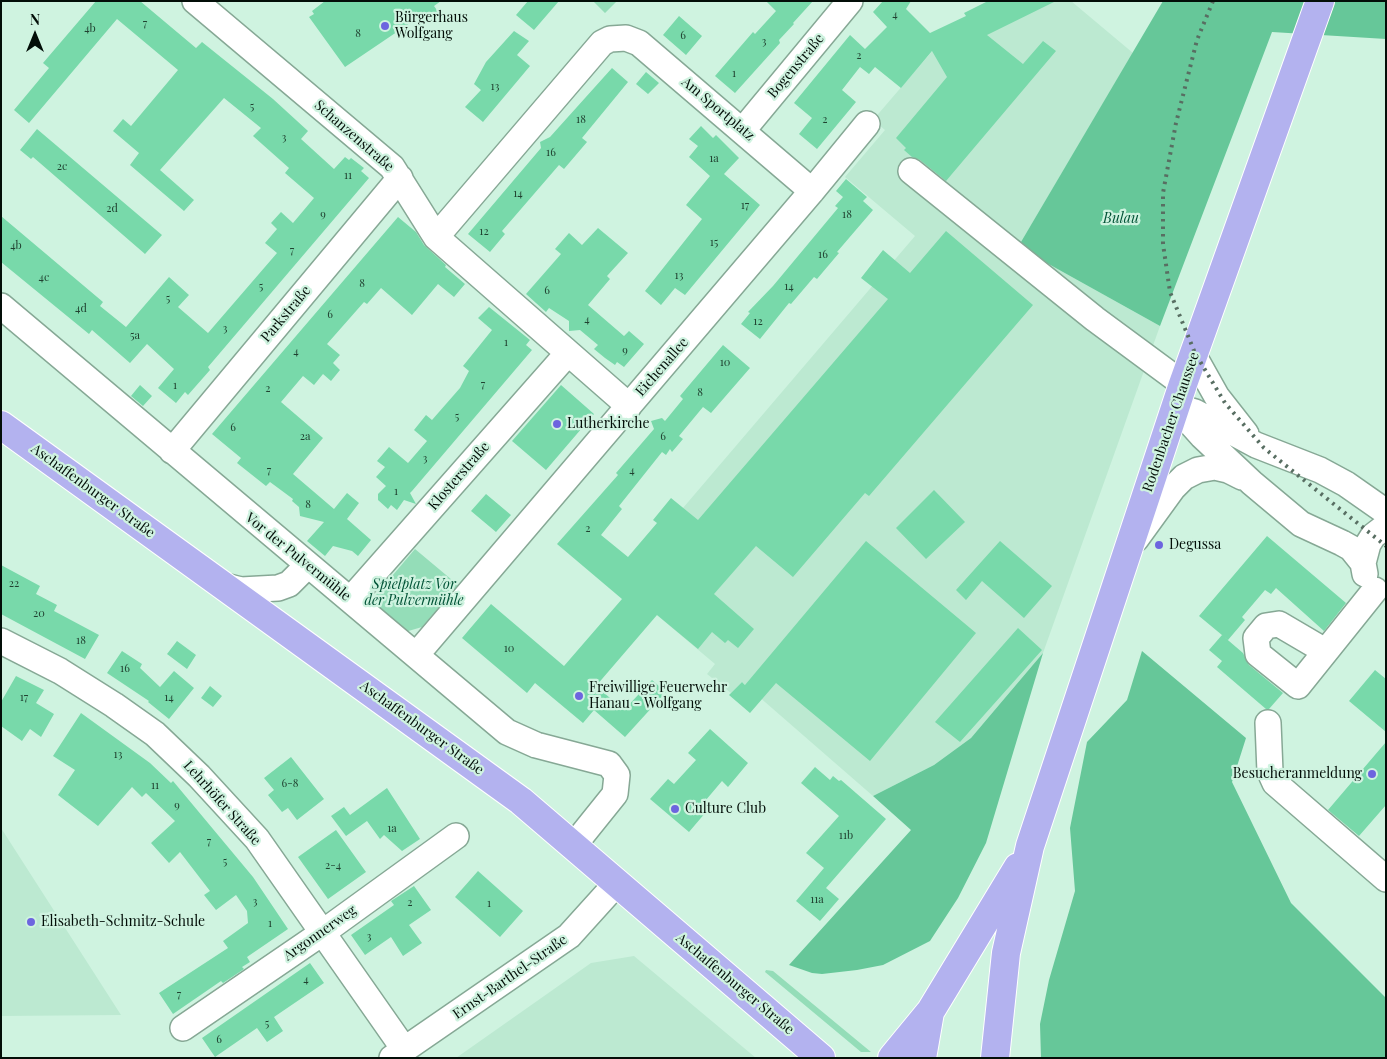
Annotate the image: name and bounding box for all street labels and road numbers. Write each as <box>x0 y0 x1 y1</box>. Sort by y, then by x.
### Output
street label: Bogenstraße <box>764 30 828 102</box>
street label: Am Sportplatz <box>678 74 758 144</box>
street label: Schanzenstraße <box>311 97 397 175</box>
street label: Parkstraße <box>258 282 314 346</box>
street label: Eichenallee <box>632 334 692 400</box>
street label: Rodenbacher Chaussee <box>1139 350 1203 494</box>
street label: Klosterstraße <box>425 438 493 514</box>
street label: Aschaffenburger Straße <box>28 441 158 541</box>
street label: Vor der Pulvermühle <box>242 509 354 605</box>
street label: Aschaffenburger Straße <box>357 678 487 778</box>
street label: Lehrhöfer Straße <box>180 757 264 849</box>
street label: Argonnerweg <box>280 902 360 964</box>
street label: Aschaffenburger Straße <box>673 930 797 1038</box>
street label: Ernst-Barthel-Straße <box>450 931 570 1023</box>

